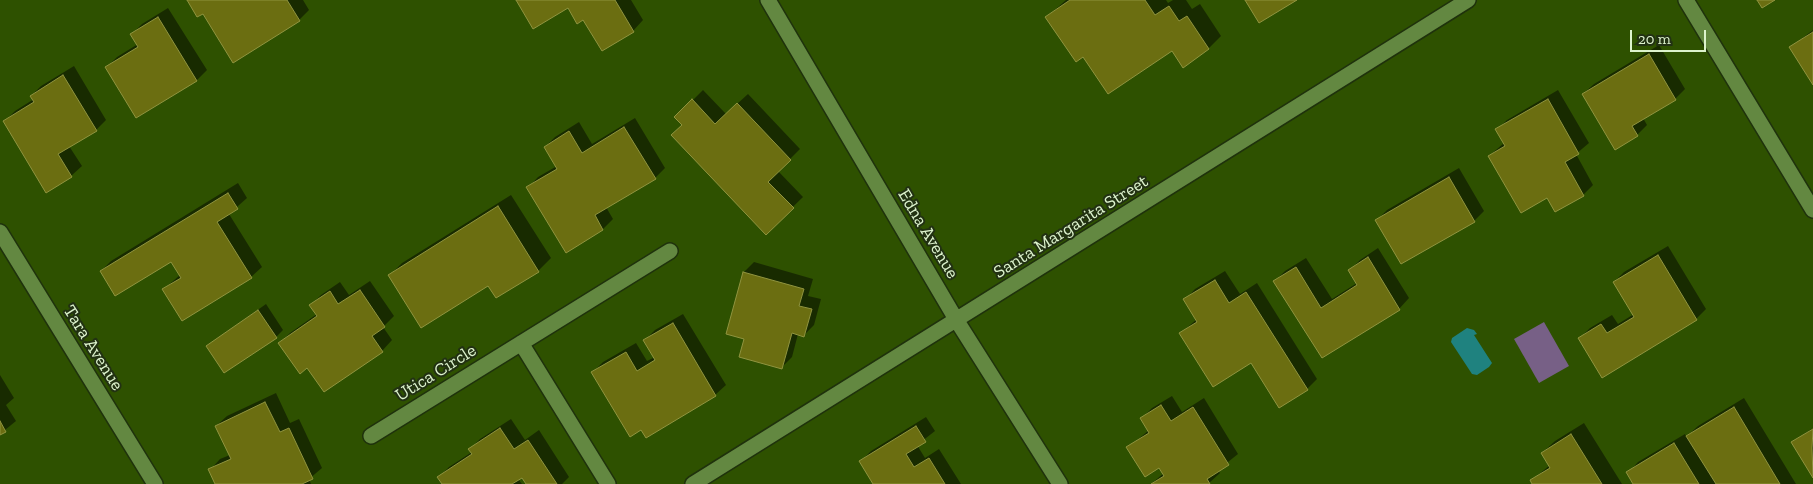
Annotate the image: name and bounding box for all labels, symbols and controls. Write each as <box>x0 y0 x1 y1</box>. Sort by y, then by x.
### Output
scale bar <box>1633 20 1709 52</box>
text: 20 m <box>1638 30 1671 48</box>
street label: Santa Margarita Street <box>990 171 1152 283</box>
street label: Edna Avenue <box>893 185 963 283</box>
street label: Tara Avenue <box>58 301 128 395</box>
street label: Utica Circle <box>392 340 480 406</box>

